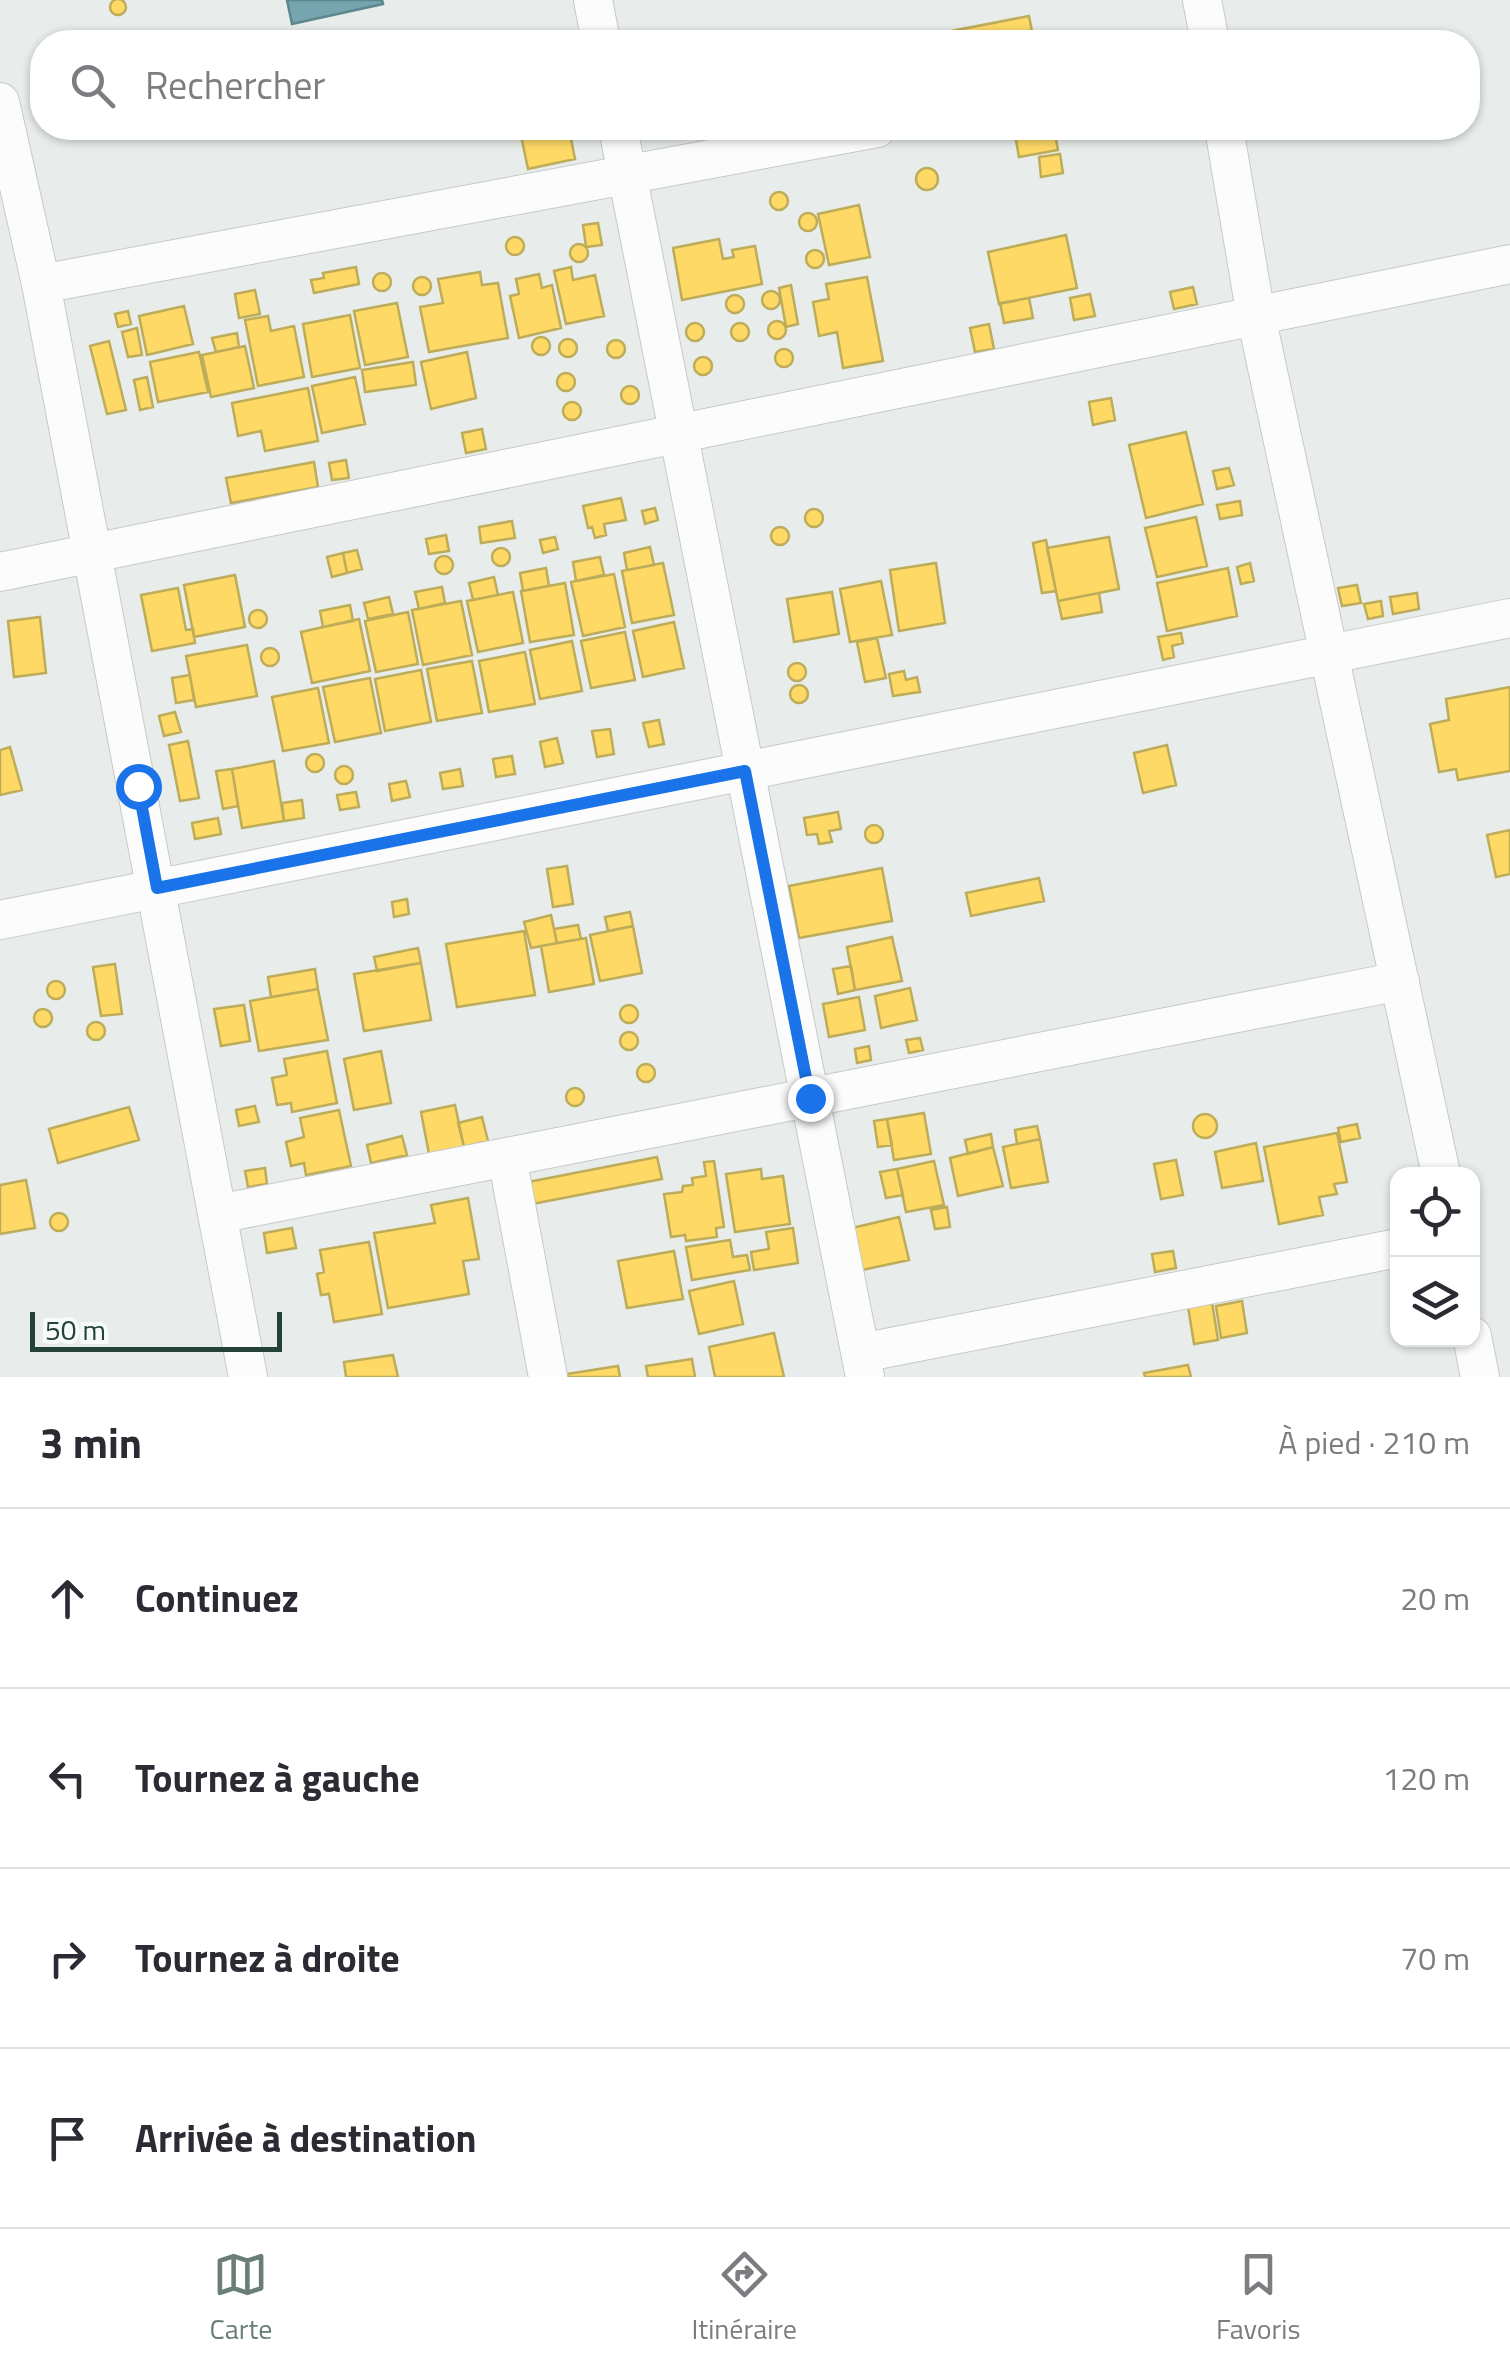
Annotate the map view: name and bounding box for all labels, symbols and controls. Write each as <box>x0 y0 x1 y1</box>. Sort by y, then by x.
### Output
search box <box>30 30 1480 140</box>
text: Rechercher <box>145 56 326 114</box>
icon: search <box>65 58 120 113</box>
route start <box>116 764 162 810</box>
route end <box>788 1076 834 1122</box>
map controls <box>1390 1167 1480 1347</box>
button: locate <box>1390 1167 1480 1257</box>
button: layers <box>1390 1257 1480 1347</box>
scale bar <box>30 1307 282 1352</box>
text: 50 m <box>45 1308 106 1351</box>
text: 3 min <box>40 1410 142 1474</box>
text: À pied · 210 m <box>1278 1418 1470 1466</box>
text: Continuez <box>135 1569 299 1627</box>
icon: ahead <box>40 1571 95 1626</box>
text: 20 m <box>1400 1574 1470 1622</box>
text: Tournez à gauche <box>135 1749 420 1807</box>
icon: left <box>40 1751 95 1806</box>
text: 120 m <box>1382 1754 1470 1802</box>
text: Tournez à droite <box>135 1929 400 1987</box>
icon: right <box>40 1931 95 1986</box>
text: 70 m <box>1400 1934 1470 1982</box>
text: Arrivée à destination <box>135 2109 477 2167</box>
icon: arrive <box>40 2111 95 2166</box>
tab: Carte <box>210 2247 272 2350</box>
tab: Itinéraire <box>691 2247 797 2350</box>
tab: Favoris <box>1216 2247 1300 2350</box>

